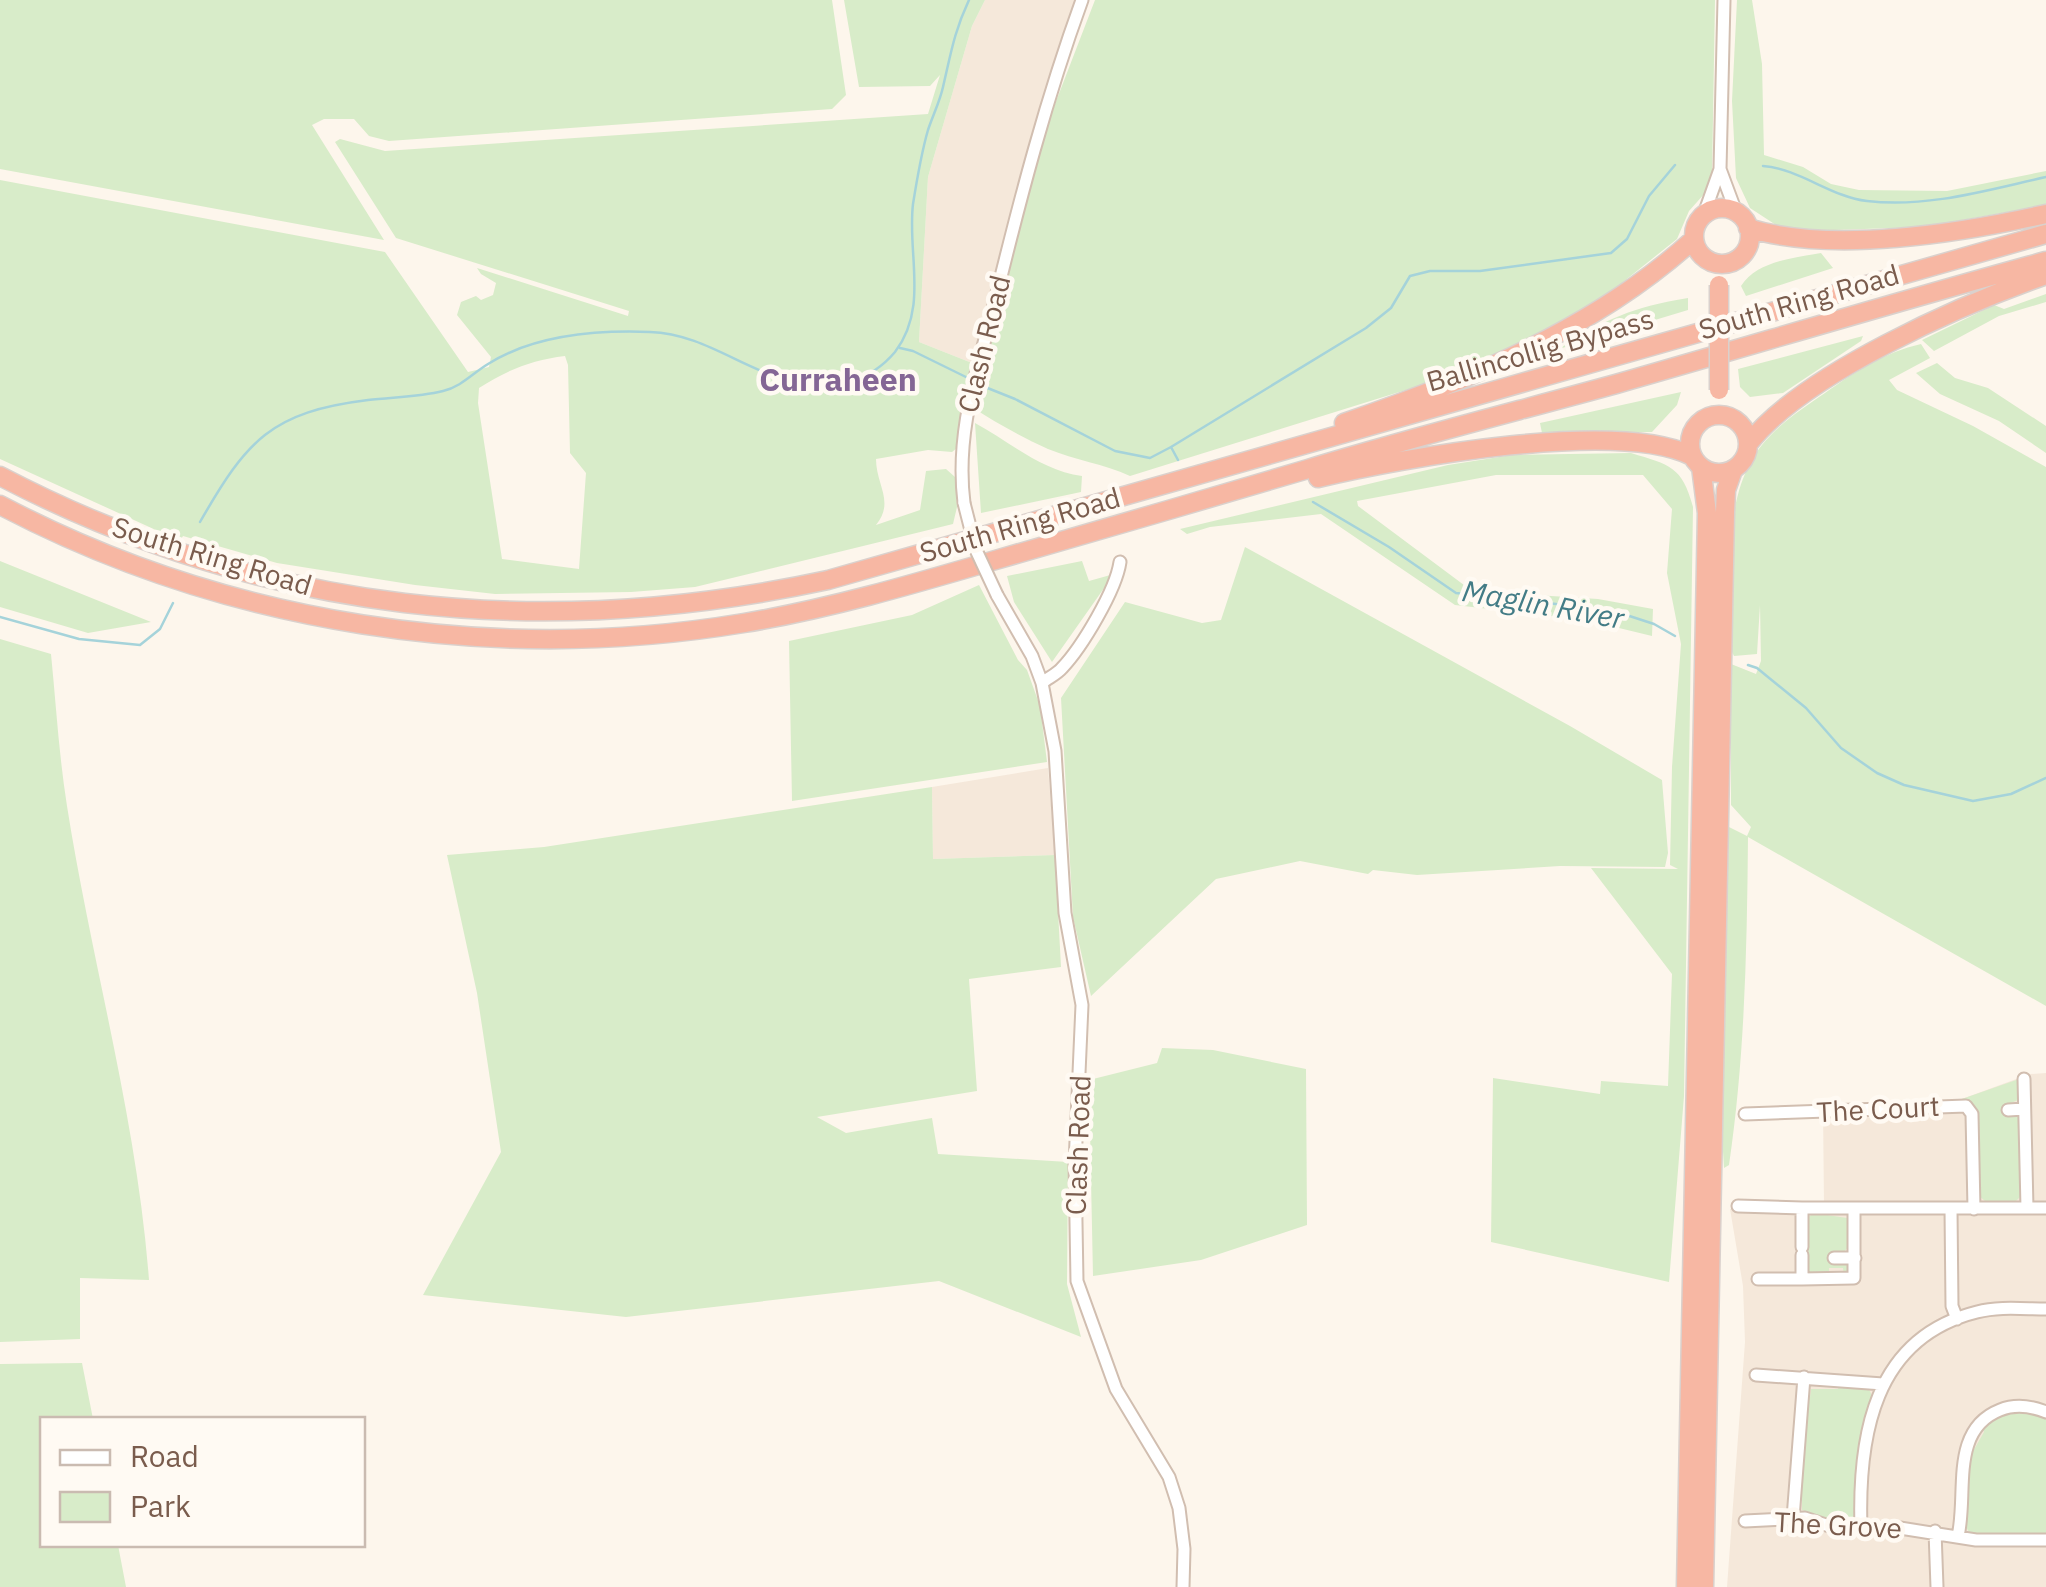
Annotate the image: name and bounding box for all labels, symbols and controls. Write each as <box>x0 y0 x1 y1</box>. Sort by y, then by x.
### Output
street label: South Ring Road <box>1694 255 1903 348</box>
street label: Clash Road <box>949 271 1018 417</box>
street label: Ballincollig Bypass <box>1422 299 1658 400</box>
district label: Curraheen <box>759 358 917 400</box>
street label: South Ring Road <box>915 478 1124 571</box>
street label: South Ring Road <box>108 508 316 603</box>
water label: Maglin River <box>1459 570 1628 637</box>
street label: Clash Road <box>1057 1074 1098 1216</box>
street label: The Court <box>1816 1087 1940 1130</box>
legend <box>40 1417 365 1547</box>
text: Road <box>130 1436 199 1475</box>
text: Park <box>130 1486 191 1525</box>
street label: The Grove <box>1773 1503 1903 1546</box>

